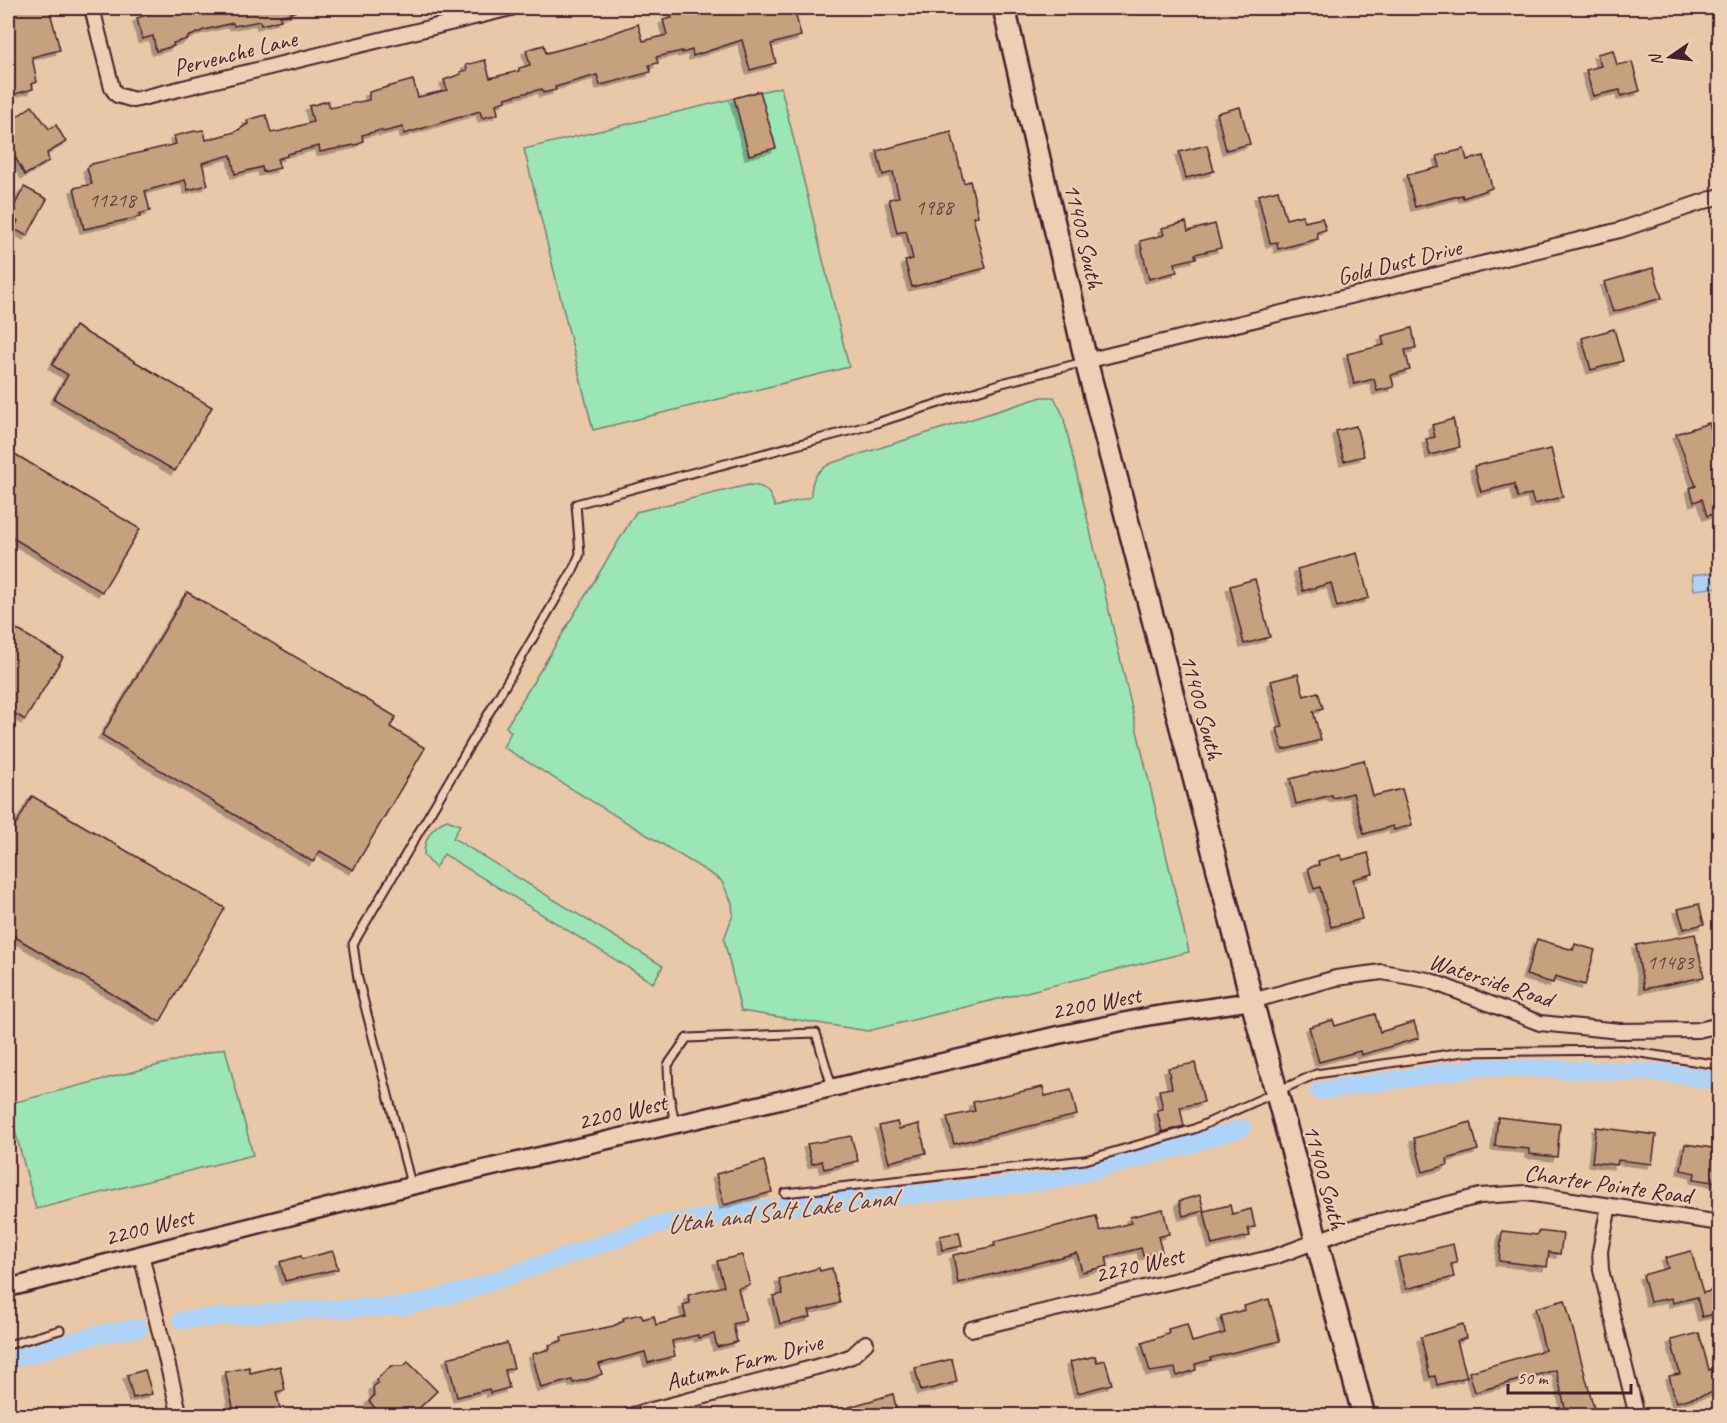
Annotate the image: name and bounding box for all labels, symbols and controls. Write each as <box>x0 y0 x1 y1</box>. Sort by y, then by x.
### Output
street label: Pervenche Lane <box>170 23 302 83</box>
north arrow <box>1640 27 1700 87</box>
text: N <box>1645 50 1667 68</box>
street label: 11400 South <box>1057 180 1111 293</box>
house number: 11218 <box>88 187 138 213</box>
house number: 1988 <box>915 194 955 220</box>
street label: Gold Dust Drive <box>1334 232 1466 292</box>
street label: 11400 South <box>1174 651 1231 764</box>
street label: Waterside Road <box>1425 946 1560 1015</box>
house number: 11483 <box>1646 949 1695 975</box>
street label: 2200 West <box>1049 979 1145 1026</box>
street label: 2200 West <box>575 1087 671 1137</box>
street label: 11400 South <box>1297 1121 1354 1234</box>
street label: Charter Pointe Road <box>1522 1157 1697 1211</box>
water label: Utah and Salt Lake Canal <box>665 1180 906 1241</box>
street label: 2200 West <box>101 1201 199 1252</box>
street label: 2270 West <box>1092 1240 1188 1290</box>
street label: Autumn Farm Drive <box>662 1326 828 1397</box>
scale bar <box>1508 1357 1631 1395</box>
text: 50 m <box>1517 1367 1550 1389</box>

